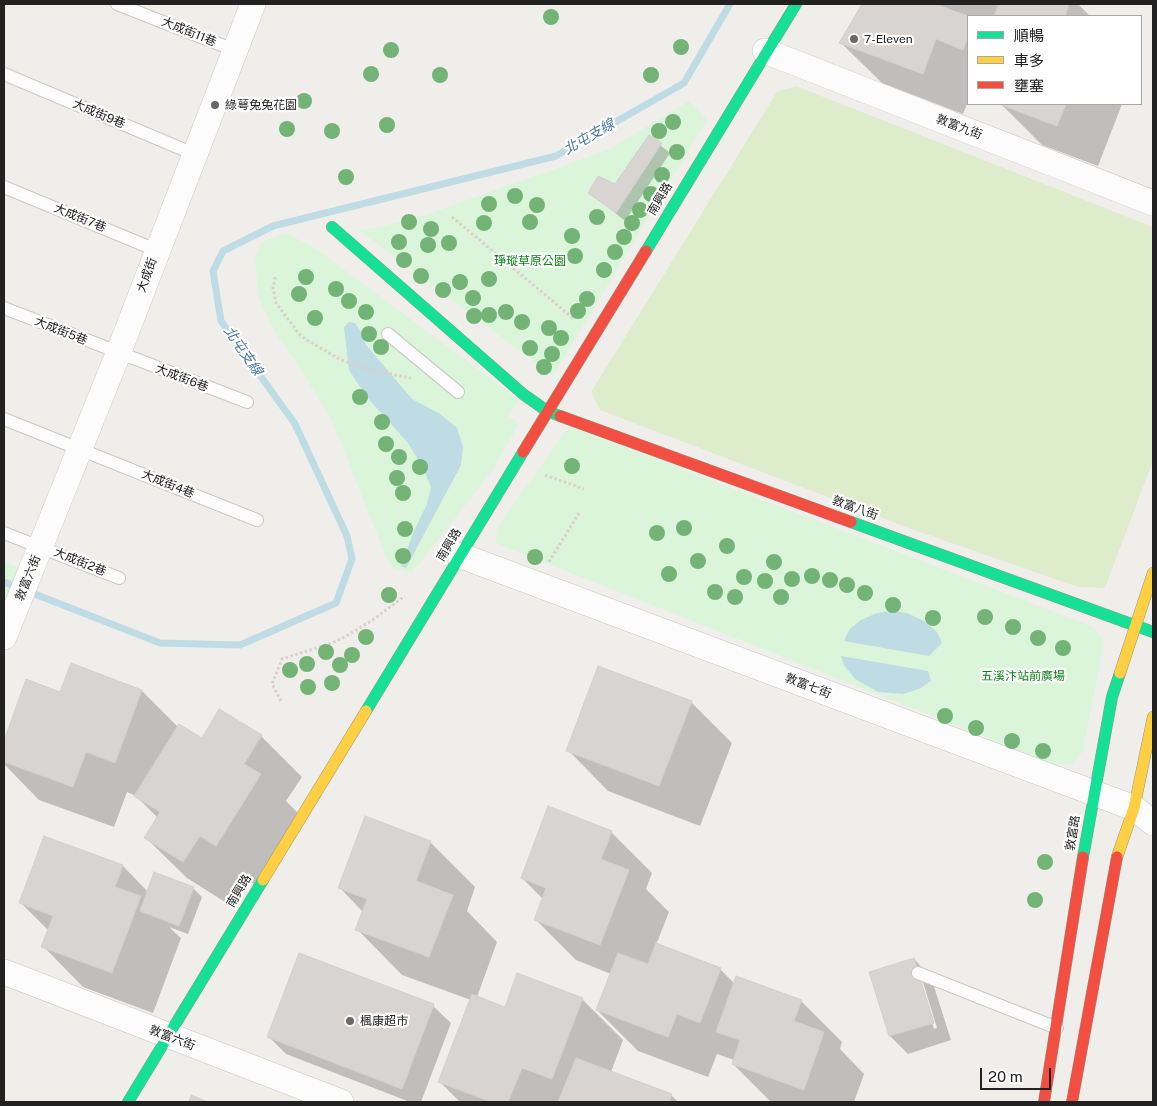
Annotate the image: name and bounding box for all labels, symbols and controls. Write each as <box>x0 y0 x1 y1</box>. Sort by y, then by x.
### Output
street label: 大成街11巷 <box>160 15 218 49</box>
legend <box>967 15 1142 105</box>
text: 順暢 <box>1014 27 1044 44</box>
place label: 7-Eleven <box>864 32 913 46</box>
marker: 7-Eleven <box>848 33 860 45</box>
text: 車多 <box>1014 52 1044 69</box>
text: 壅塞 <box>1014 77 1044 94</box>
street label: 大成街9巷 <box>71 97 127 131</box>
place label: 綠萼兔兔花園 <box>225 98 297 112</box>
marker: 綠萼兔兔花園 <box>209 99 221 111</box>
street label: 敦富九街 <box>934 112 984 142</box>
water label: 北屯支線 <box>561 116 617 158</box>
street label: 南興路 <box>645 180 675 218</box>
street label: 大成街7巷 <box>52 201 108 235</box>
park label: 琤瑽草原公園 <box>494 254 566 268</box>
street label: 大成街 <box>134 256 160 294</box>
street label: 大成街5巷 <box>32 314 90 348</box>
water label: 北屯支線 <box>220 323 266 379</box>
street label: 大成街6巷 <box>154 361 210 395</box>
street label: 大成街4巷 <box>140 467 196 501</box>
street label: 敦富八街 <box>830 493 880 523</box>
street label: 南興路 <box>434 526 464 564</box>
street label: 大成街2巷 <box>52 545 108 579</box>
street label: 敦富六街 <box>12 553 44 603</box>
park label: 五溪汴站前廣場 <box>981 669 1065 683</box>
street label: 敦富七街 <box>783 671 833 701</box>
street label: 敦富路 <box>1063 814 1083 852</box>
street label: 南興路 <box>224 872 254 910</box>
place label: 楓康超市 <box>360 1014 408 1028</box>
marker: 楓康超市 <box>344 1015 356 1027</box>
street label: 敦富六街 <box>147 1023 197 1053</box>
scale bar <box>982 1058 1053 1090</box>
text: 20 m <box>988 1068 1023 1085</box>

